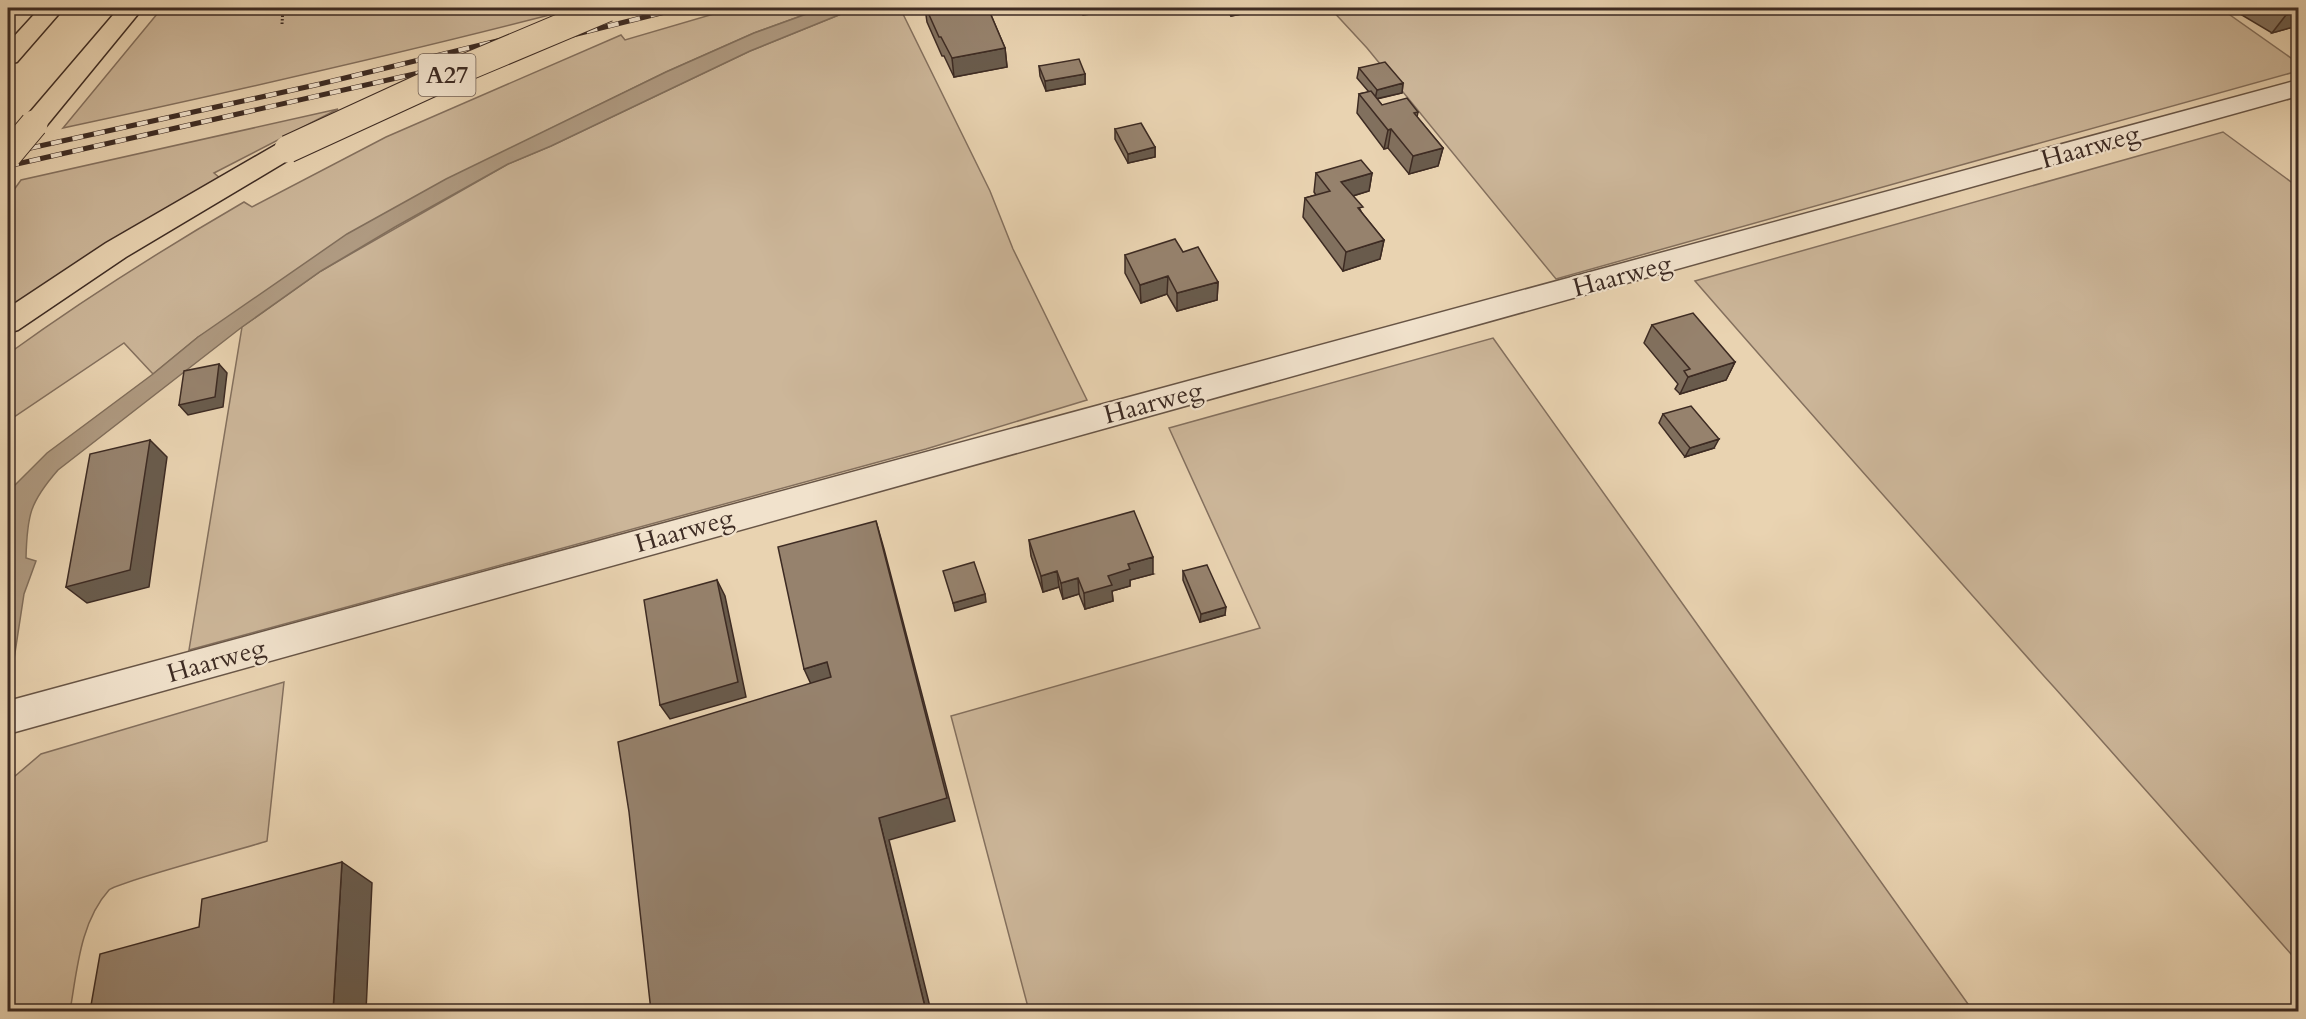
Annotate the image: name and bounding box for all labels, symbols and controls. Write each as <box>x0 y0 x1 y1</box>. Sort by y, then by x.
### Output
road number: A27 <box>418 54 476 96</box>
street label: Haarweg <box>2037 116 2144 177</box>
street label: Haarweg <box>1569 245 1676 305</box>
street label: Haarweg <box>1100 372 1207 432</box>
street label: Haarweg <box>631 500 738 561</box>
street label: Haarweg <box>163 630 270 691</box>

